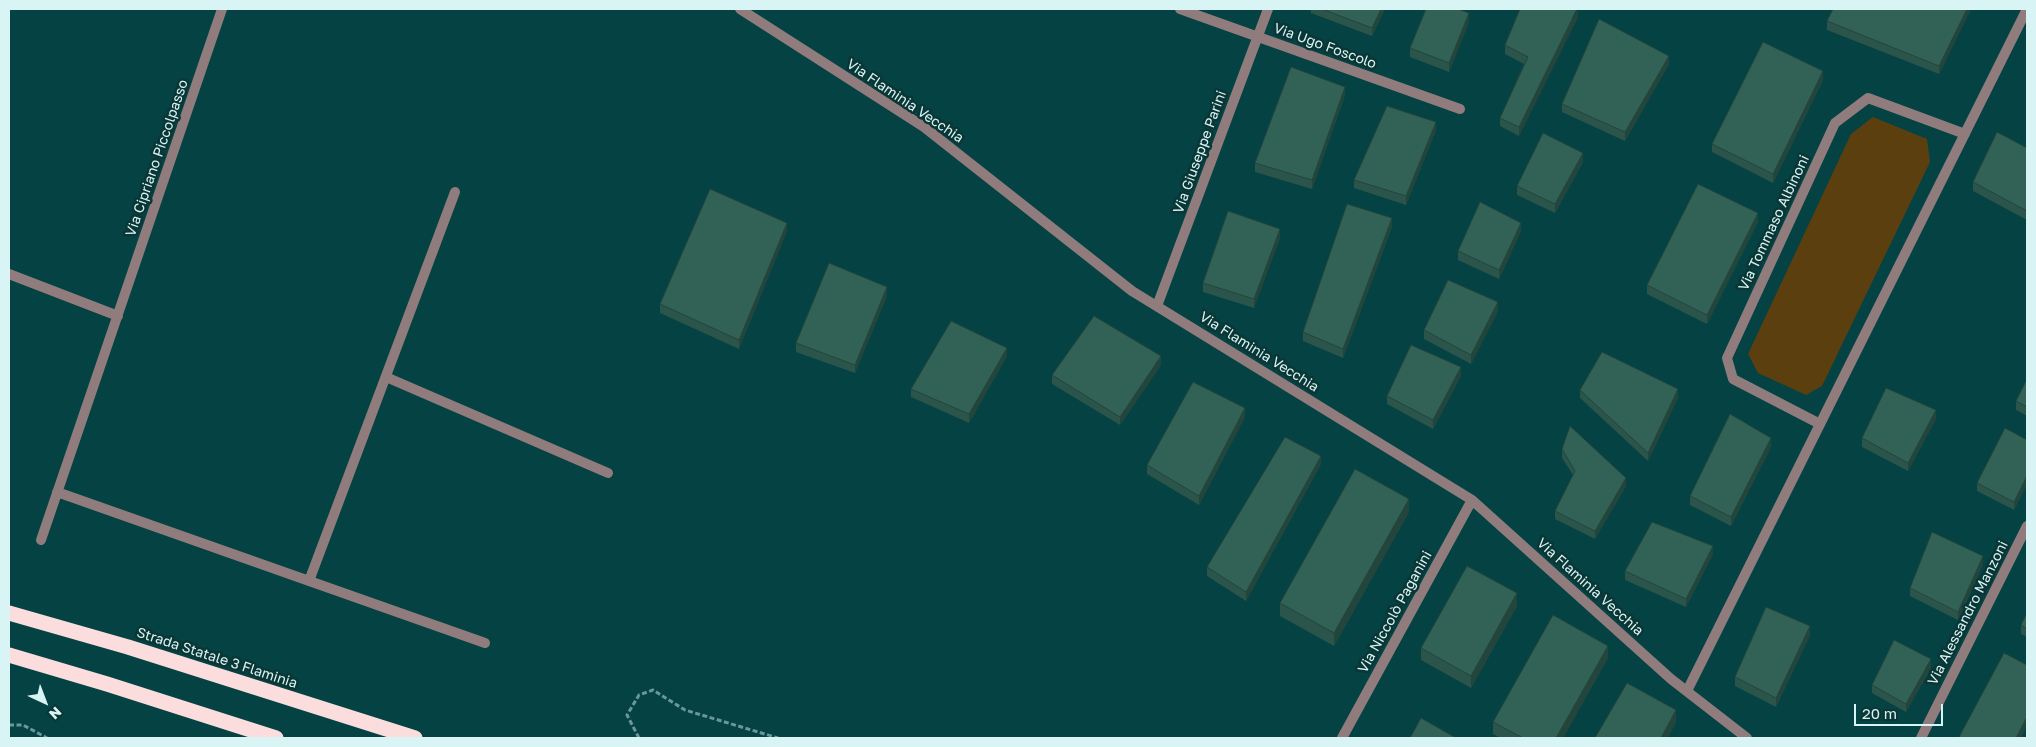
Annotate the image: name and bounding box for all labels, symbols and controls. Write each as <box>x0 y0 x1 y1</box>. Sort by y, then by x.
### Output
street label: Via Ugo Foscolo <box>1271 20 1379 72</box>
street label: Via Flaminia Vecchia <box>843 56 967 146</box>
street label: Via Cipriano Piccolpasso <box>122 77 192 239</box>
street label: Via Giuseppe Parini <box>1170 88 1230 216</box>
street label: Via Tommaso Albinoni <box>1735 153 1813 293</box>
street label: Via Flaminia Vecchia <box>1196 308 1322 396</box>
street label: Via Flaminia Vecchia <box>1533 535 1647 639</box>
street label: Via Alessandro Manzoni <box>1924 538 2012 688</box>
street label: Via Niccolò Paganini <box>1354 548 1436 676</box>
street label: Strada Statale 3 Flaminia <box>135 624 299 692</box>
north arrow <box>20 677 70 727</box>
scale bar <box>1856 694 1945 726</box>
text: N <box>46 703 65 723</box>
text: 20 m <box>1862 704 1897 722</box>

